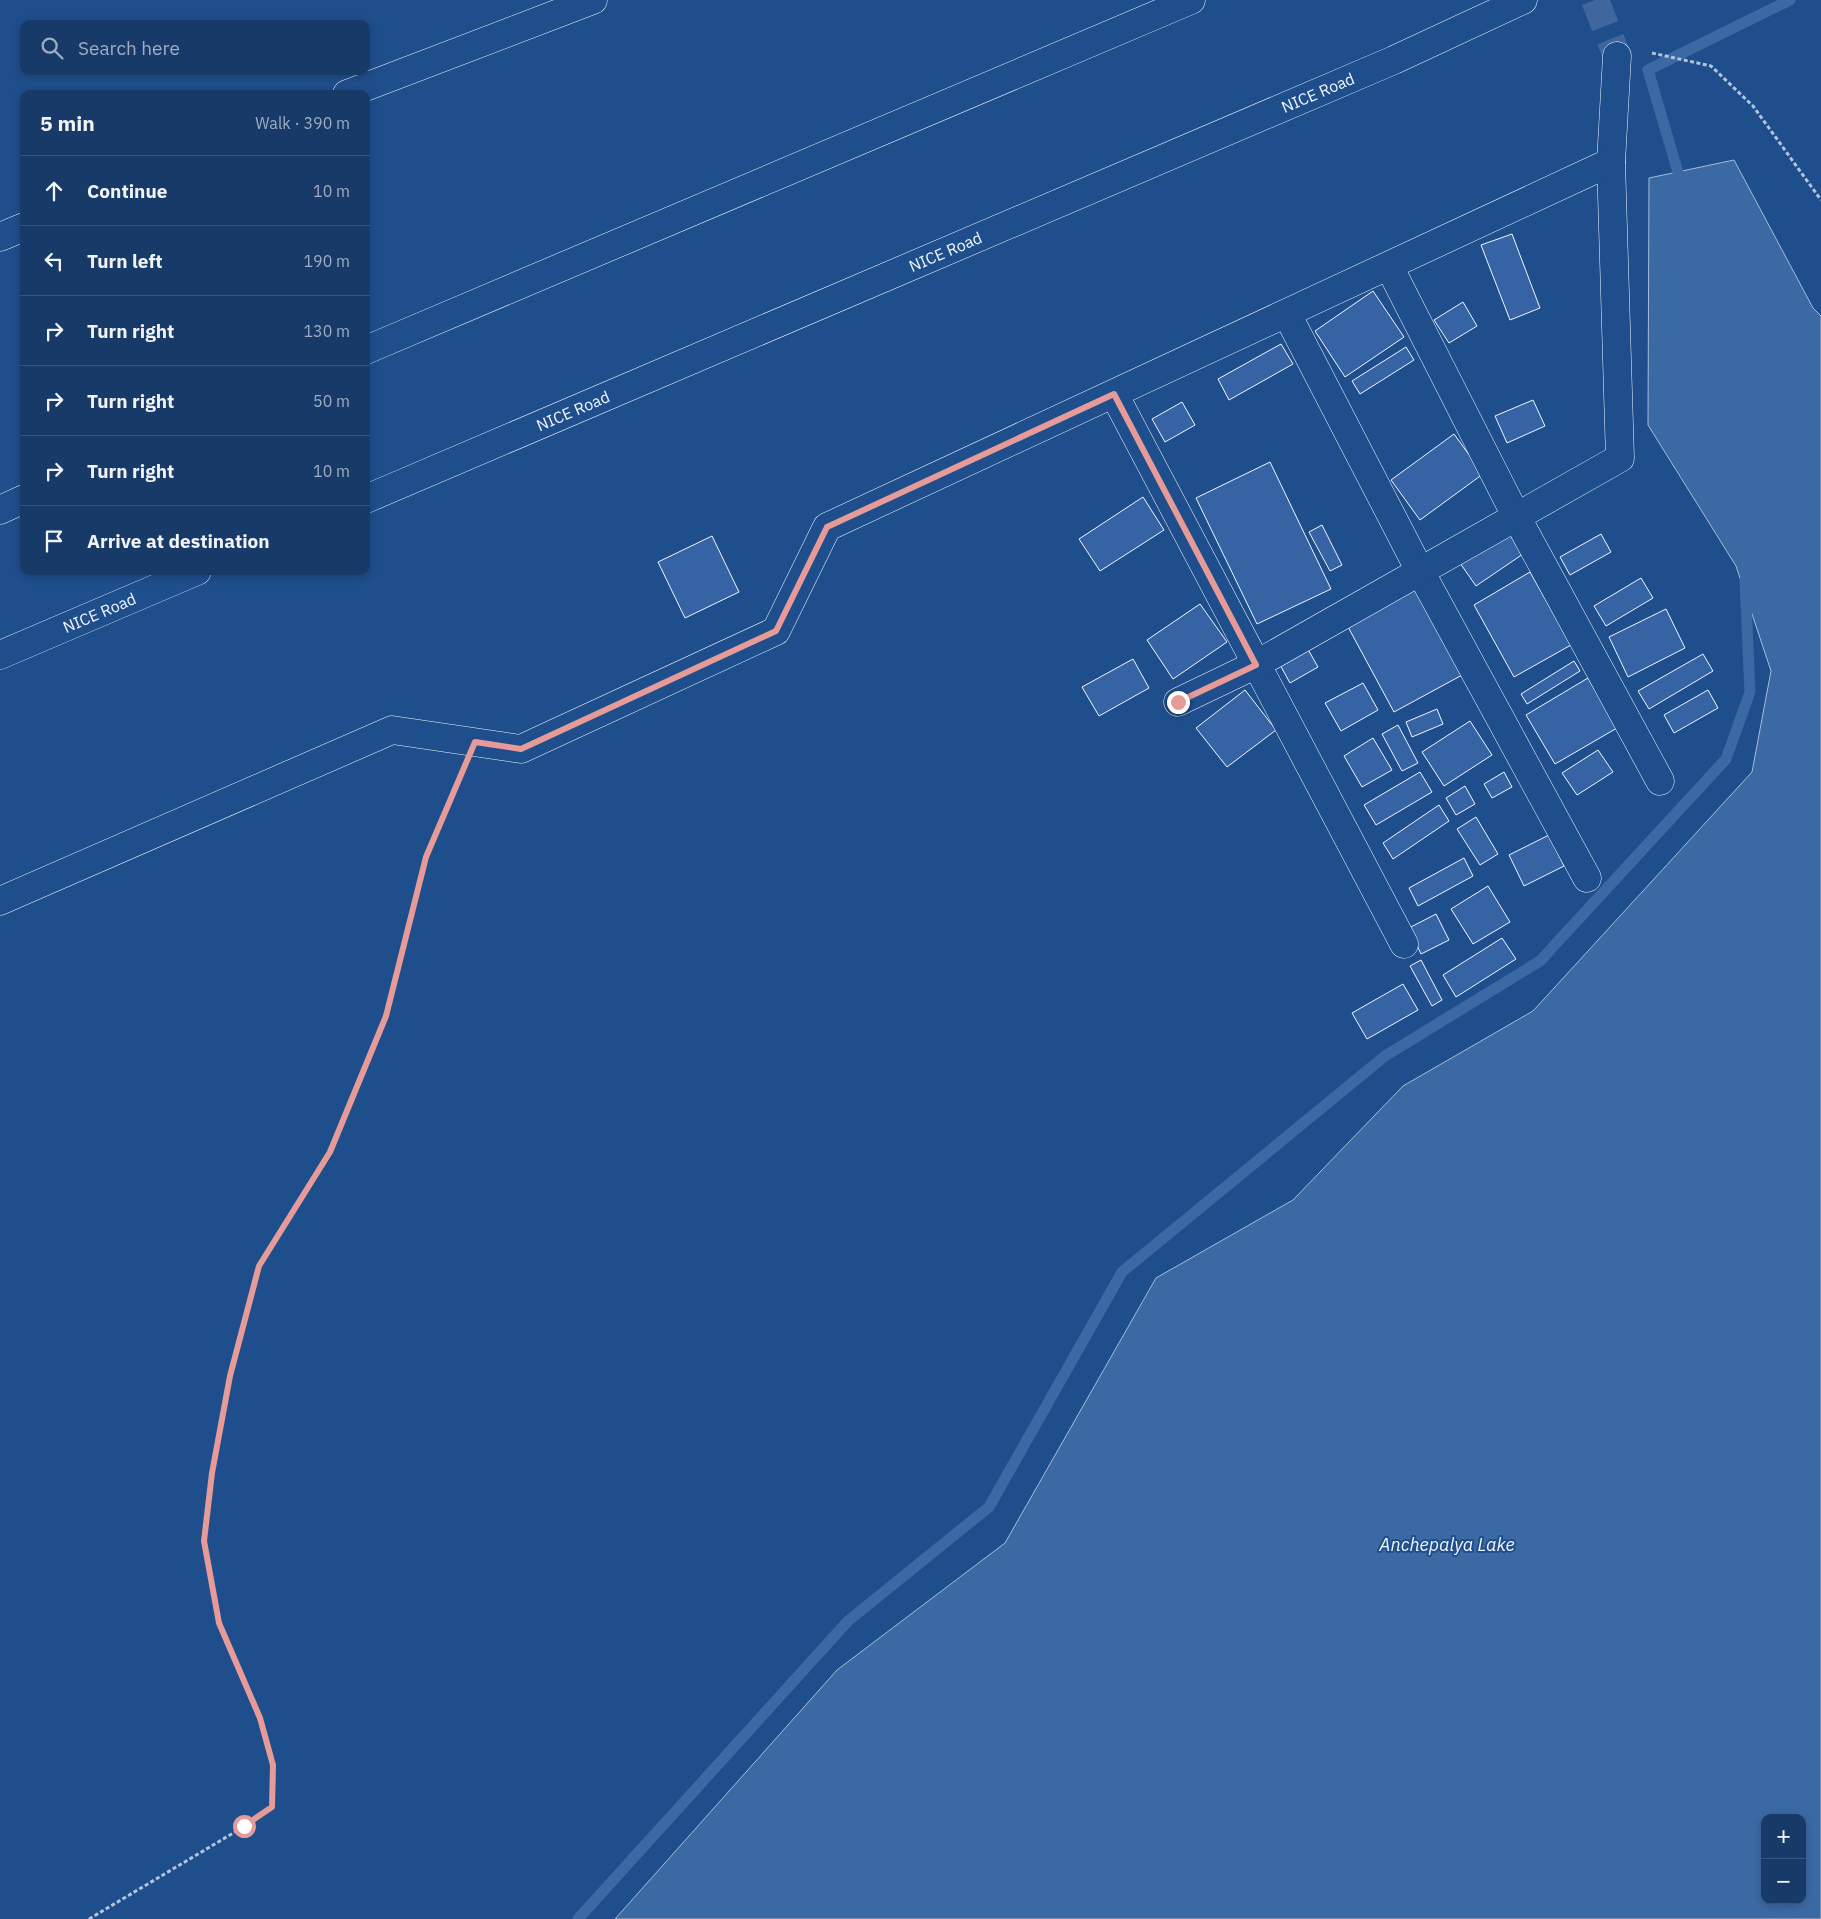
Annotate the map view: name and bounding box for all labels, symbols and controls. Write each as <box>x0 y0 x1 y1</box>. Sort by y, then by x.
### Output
search box <box>20 20 370 75</box>
icon: search <box>38 34 66 62</box>
text: Search here <box>78 36 180 60</box>
street label: NICE Road <box>1278 68 1357 117</box>
text: 5 min <box>40 109 95 137</box>
text: Walk · 390 m <box>255 113 350 133</box>
icon: ahead <box>40 177 68 205</box>
text: Continue <box>87 179 167 203</box>
text: 10 m <box>313 181 350 201</box>
street label: NICE Road <box>906 227 985 276</box>
icon: left <box>40 247 68 275</box>
text: Turn left <box>87 249 163 273</box>
text: 190 m <box>303 251 350 271</box>
icon: right <box>40 317 68 345</box>
text: Turn right <box>87 319 174 343</box>
text: 130 m <box>303 321 350 341</box>
street label: NICE Road <box>533 386 613 435</box>
icon: right <box>40 387 68 415</box>
text: Turn right <box>87 389 174 413</box>
text: 50 m <box>313 391 350 411</box>
icon: right <box>40 457 68 485</box>
text: Turn right <box>87 459 174 483</box>
text: 10 m <box>313 461 350 481</box>
icon: arrive <box>40 527 68 555</box>
text: Arrive at destination <box>87 529 270 553</box>
street label: NICE Road <box>60 588 139 637</box>
route end <box>1167 691 1190 714</box>
water label: Anchepalya Lake <box>1378 1533 1515 1556</box>
map controls <box>1761 1814 1806 1904</box>
button: + <box>1761 1814 1806 1859</box>
route start <box>233 1815 256 1838</box>
button: − <box>1761 1859 1806 1904</box>

